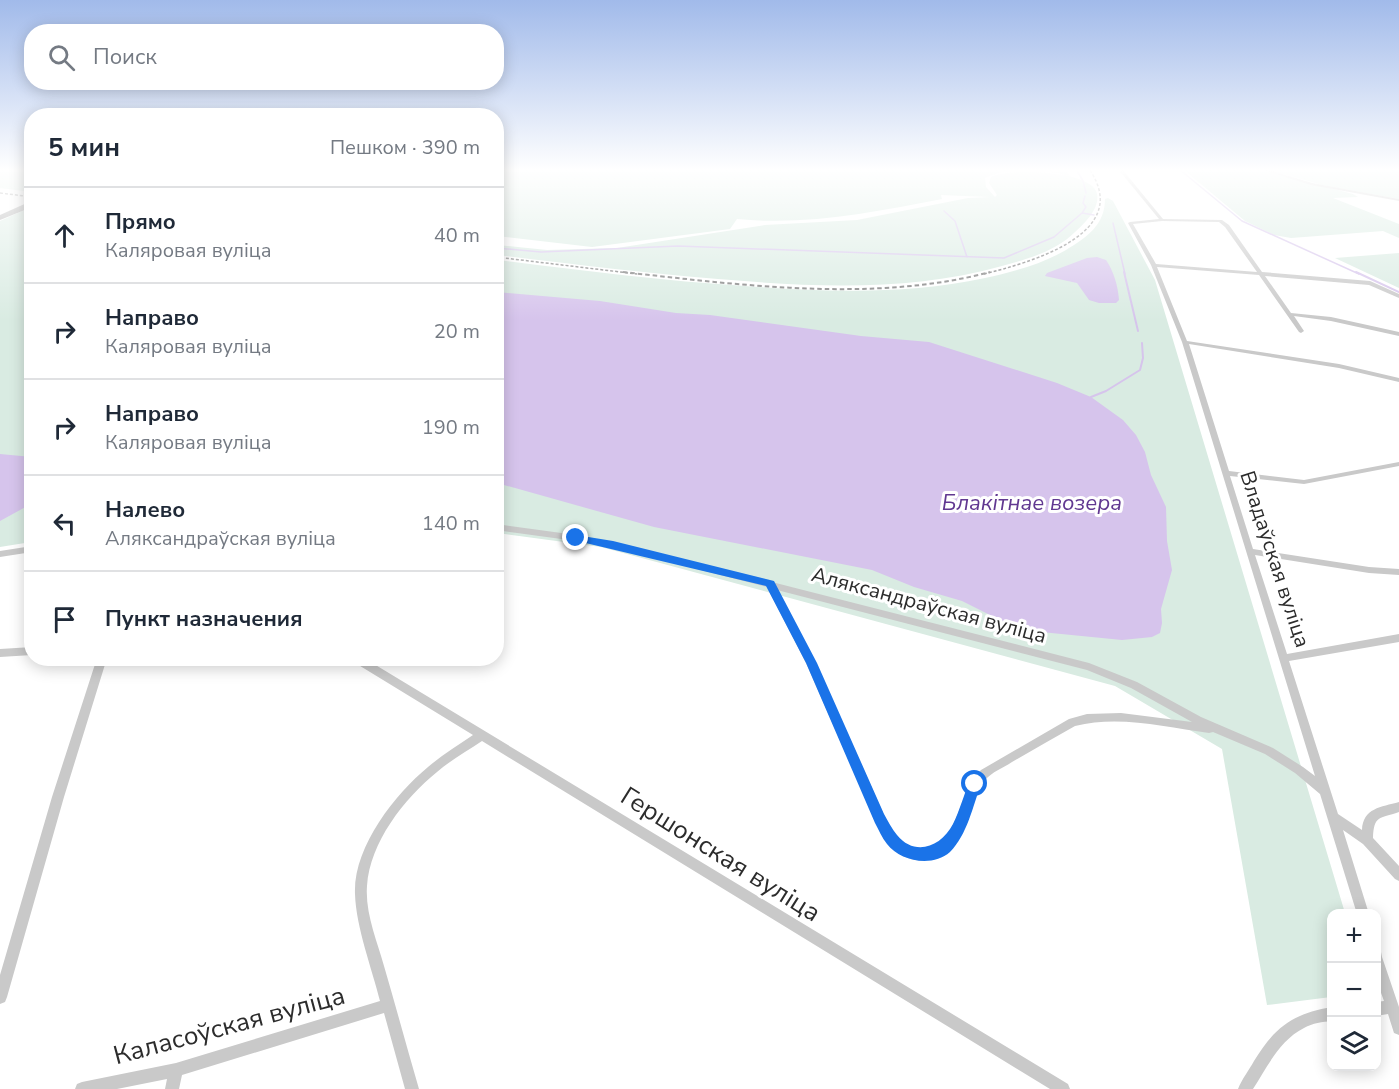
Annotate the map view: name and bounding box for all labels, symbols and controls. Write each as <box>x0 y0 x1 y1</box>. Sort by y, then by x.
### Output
search box <box>24 24 504 90</box>
icon: search <box>45 41 78 74</box>
text: Поиск <box>93 42 157 72</box>
text: 5 мин <box>48 130 120 165</box>
text: Пешком · 390 m <box>330 134 480 161</box>
text: Прямо <box>105 207 176 237</box>
icon: ahead <box>48 219 81 252</box>
text: 40 m <box>434 222 480 249</box>
text: Каляровая вуліца <box>105 237 272 264</box>
text: Направо <box>105 303 199 333</box>
icon: right <box>48 315 81 348</box>
text: 20 m <box>434 318 480 345</box>
text: Каляровая вуліца <box>105 333 272 360</box>
text: Направо <box>105 399 199 429</box>
icon: right <box>48 411 81 444</box>
text: 190 m <box>422 414 480 441</box>
text: Каляровая вуліца <box>105 429 272 456</box>
street label: Владаўская вуліца <box>1233 467 1317 651</box>
water label: Блакітнае возера <box>942 488 1122 518</box>
text: Налево <box>105 495 185 525</box>
icon: left <box>48 507 81 540</box>
text: 140 m <box>422 510 480 537</box>
route end <box>562 524 588 550</box>
text: Аляксандраўская вуліца <box>105 525 336 552</box>
street label: Аляксандраўская вуліца <box>808 560 1050 650</box>
icon: arrive <box>48 603 81 636</box>
text: Пункт назначения <box>105 604 303 634</box>
route start <box>961 770 987 796</box>
street label: Гершонская вуліца <box>614 779 827 930</box>
map controls <box>1327 909 1381 1071</box>
button: + <box>1327 909 1381 963</box>
button: − <box>1327 963 1381 1017</box>
street label: Каласоўская вуліца <box>109 978 349 1073</box>
button: layers <box>1327 1017 1381 1071</box>

